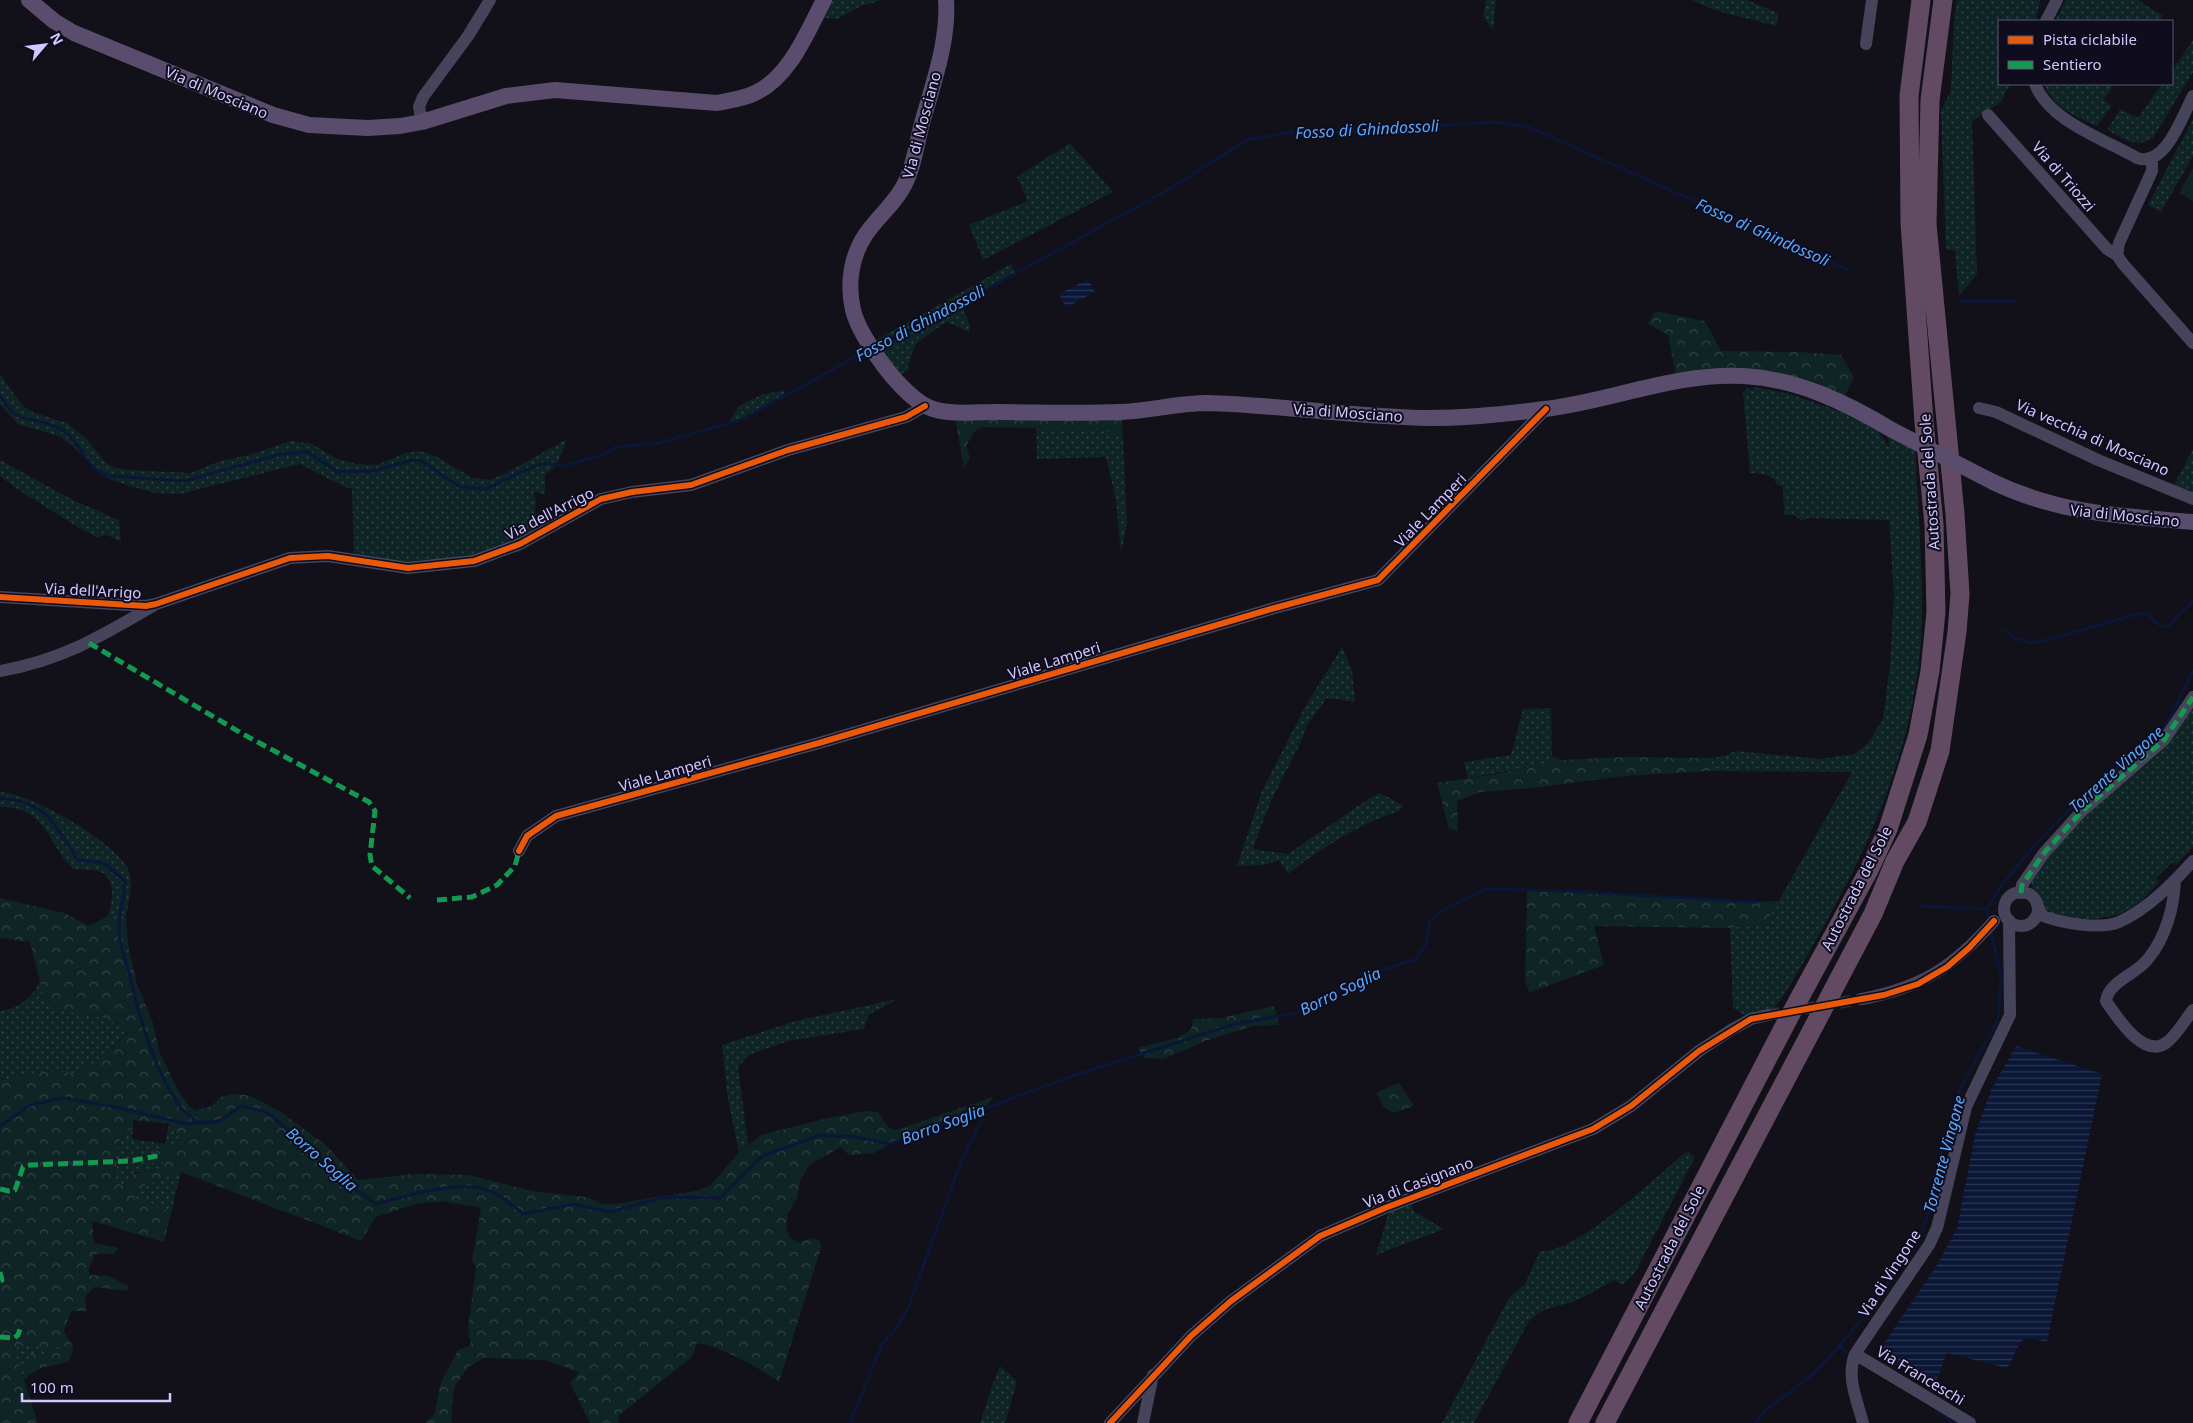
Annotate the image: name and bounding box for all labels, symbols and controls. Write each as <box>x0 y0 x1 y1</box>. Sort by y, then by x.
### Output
north arrow <box>20 20 70 70</box>
legend <box>1998 20 2173 85</box>
text: N <box>46 29 68 48</box>
text: Pista ciclabile <box>2043 29 2137 49</box>
text: Sentiero <box>2043 54 2102 74</box>
street label: Via di Mosciano <box>163 61 271 123</box>
street label: Via di Mosciano <box>897 69 945 181</box>
water label: Fosso di Ghindossoli <box>1294 114 1440 144</box>
street label: Via di Triozzi <box>2028 137 2100 215</box>
water label: Fosso di Ghindossoli <box>1693 193 1834 272</box>
water label: Fosso di Ghindossoli <box>851 279 990 367</box>
street label: Via vecchia di Mosciano <box>2013 394 2173 480</box>
street label: Via di Mosciano <box>1292 398 1404 426</box>
street label: Autostrada del Sole <box>1914 413 1944 551</box>
street label: Viale Lamperi <box>1390 469 1470 551</box>
street label: Via dell'Arrigo <box>501 482 597 544</box>
street label: Via di Mosciano <box>2069 499 2181 531</box>
street label: Via dell'Arrigo <box>44 577 142 603</box>
street label: Viale Lamperi <box>1005 636 1103 684</box>
water label: Torrente Vingone <box>2064 720 2168 818</box>
street label: Viale Lamperi <box>616 750 714 796</box>
street label: Autostrada del Sole <box>1816 822 1896 954</box>
water label: Borro Soglia <box>1296 962 1384 1020</box>
water label: Torrente Vingone <box>1918 1093 1970 1215</box>
water label: Borro Soglia <box>898 1099 988 1149</box>
water label: Borro Soglia <box>282 1122 362 1196</box>
street label: Via di Casignano <box>1360 1152 1476 1212</box>
street label: Autostrada del Sole <box>1629 1181 1709 1313</box>
street label: Via di Vingone <box>1853 1225 1925 1321</box>
street label: Via Franceschi <box>1873 1341 1969 1409</box>
scale bar <box>22 1370 170 1402</box>
text: 100 m <box>30 1377 74 1397</box>

